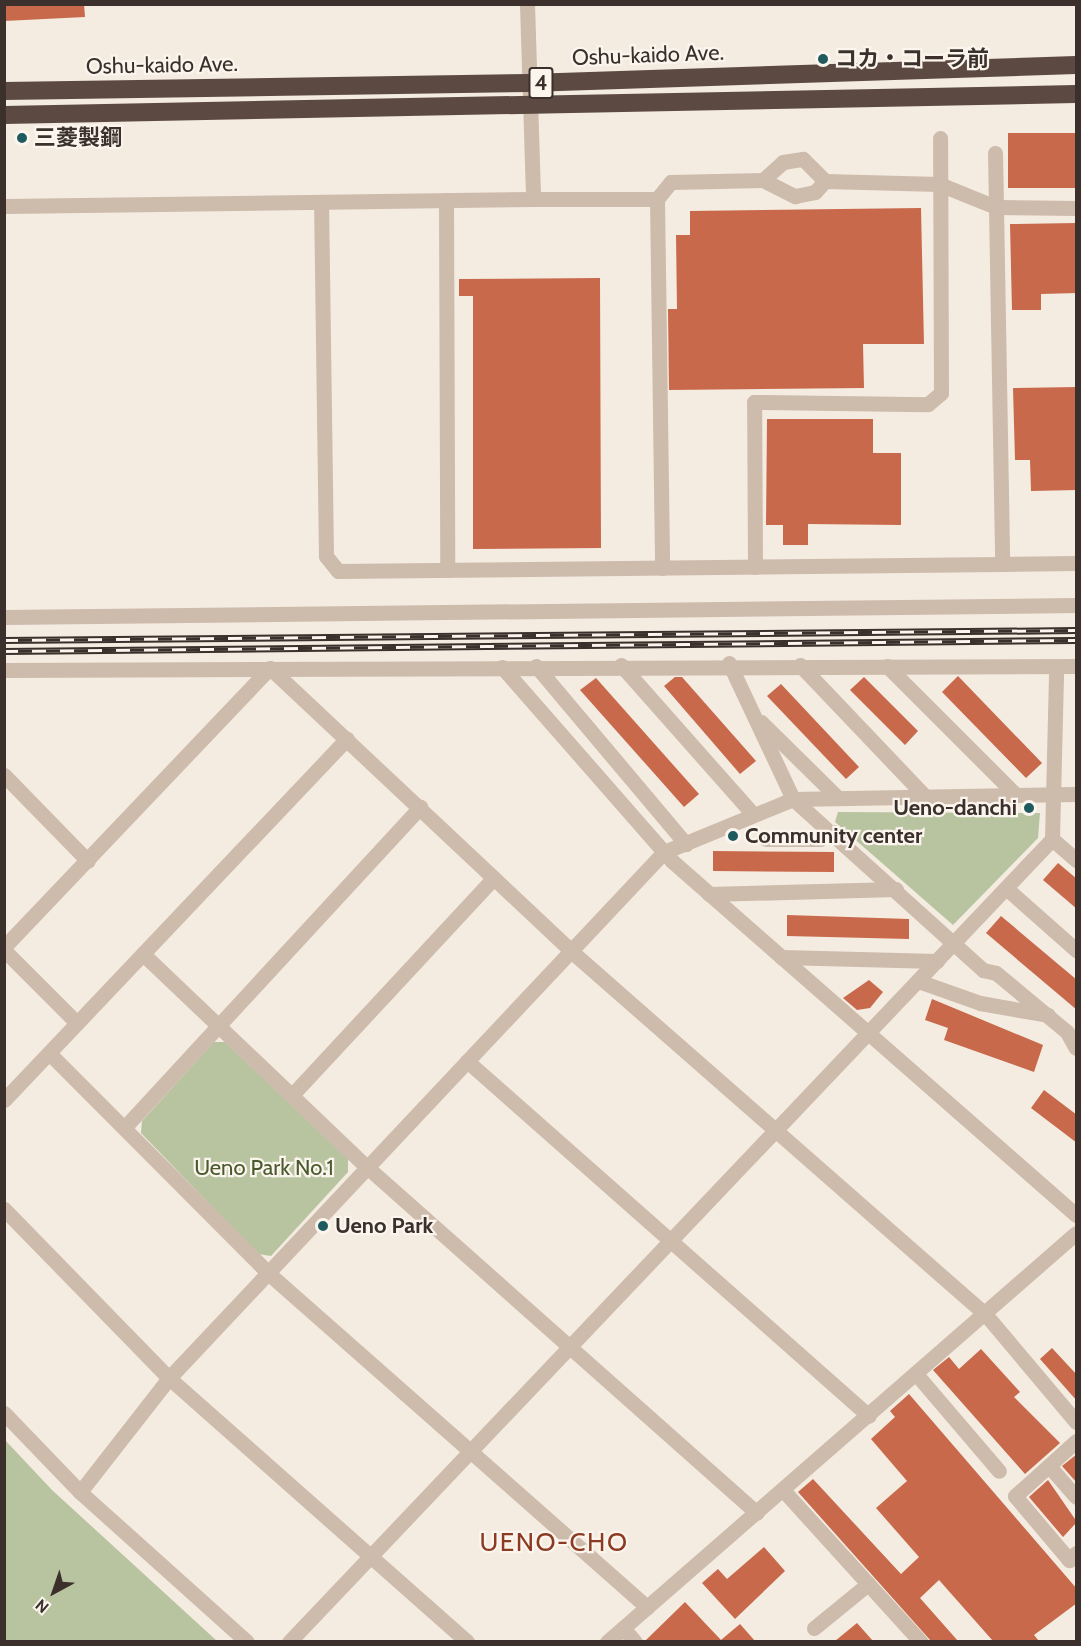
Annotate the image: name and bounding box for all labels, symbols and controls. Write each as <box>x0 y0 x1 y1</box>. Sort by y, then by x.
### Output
street label: Oshu-kaido Ave. <box>571 39 725 71</box>
place label: コカ・コーラ前 <box>835 46 989 72</box>
street label: Oshu-kaido Ave. <box>86 50 238 80</box>
marker: コカ・コーラ前 <box>816 52 830 66</box>
road number: 4 <box>528 65 554 101</box>
place label: 三菱製鋼 <box>34 125 122 151</box>
marker: 三菱製鋼 <box>15 131 29 145</box>
place label: Ueno-danchi <box>893 795 1017 821</box>
marker: Ueno-danchi <box>1022 801 1036 815</box>
place label: Community center <box>745 823 922 849</box>
marker: Community center <box>726 829 740 843</box>
park label: Ueno Park No.1 <box>194 1155 334 1181</box>
place label: Ueno Park <box>335 1213 433 1239</box>
marker: Ueno Park <box>316 1219 330 1233</box>
district label: UENO-CHO <box>480 1527 628 1559</box>
north arrow <box>24 1562 84 1622</box>
text: N <box>32 1595 53 1617</box>

